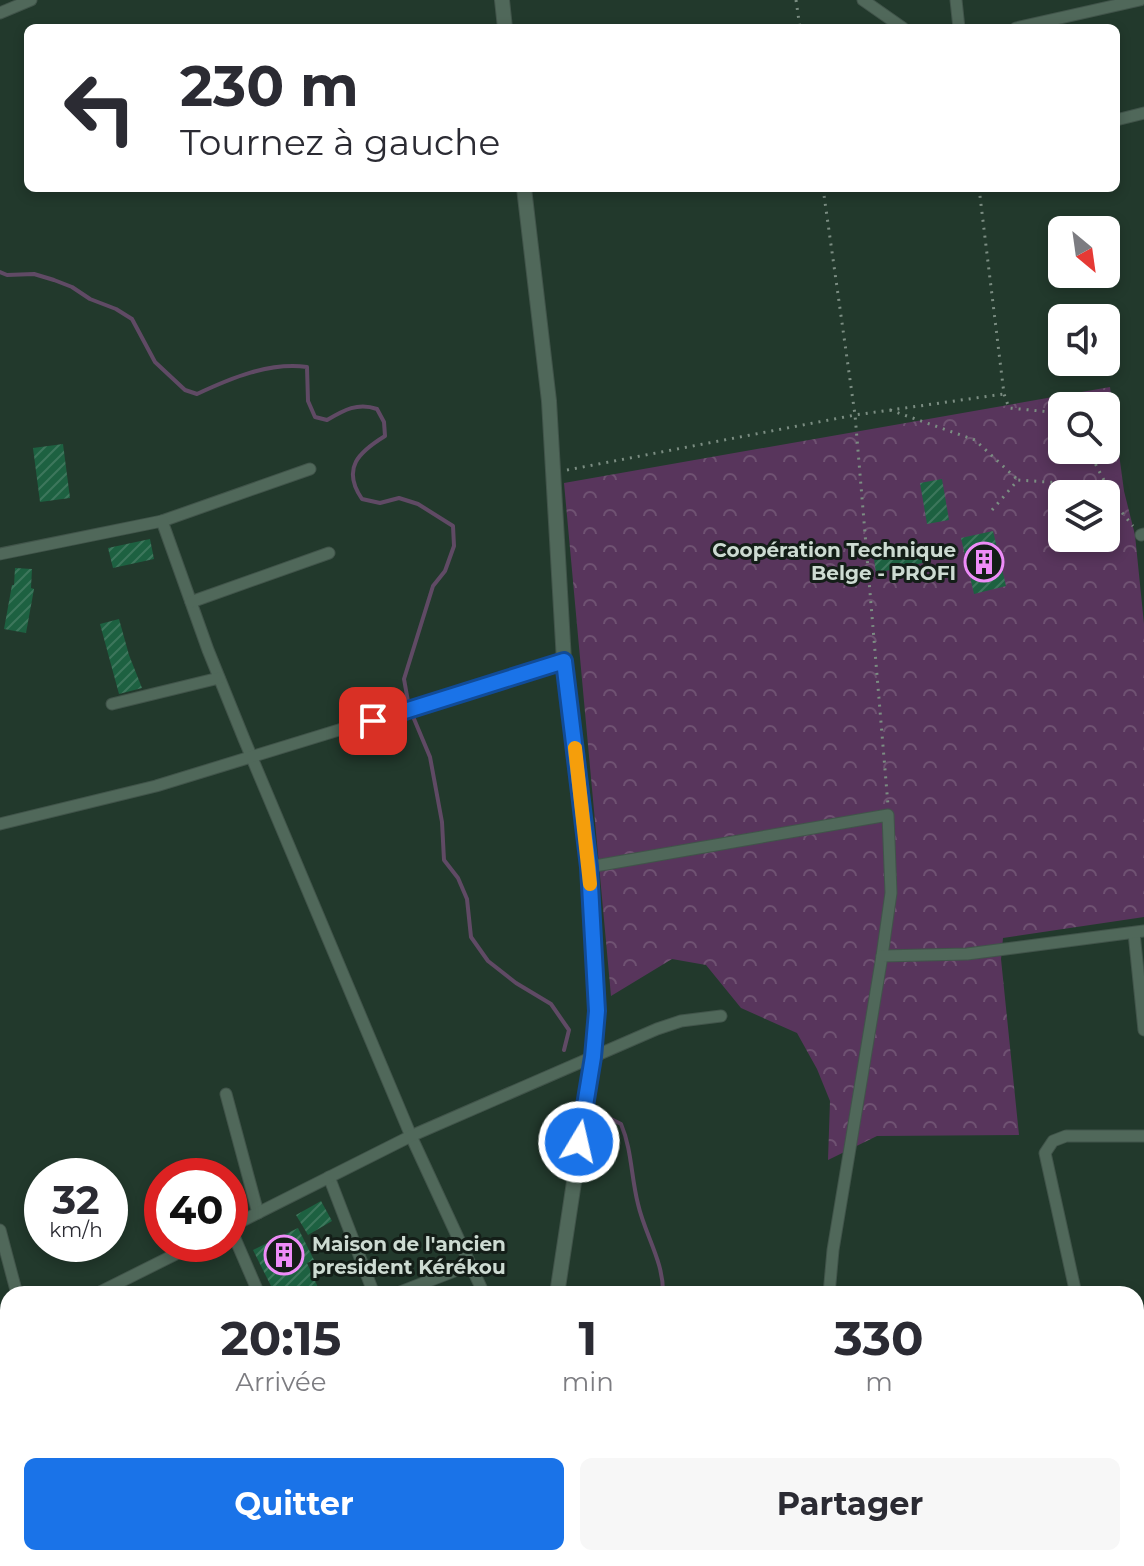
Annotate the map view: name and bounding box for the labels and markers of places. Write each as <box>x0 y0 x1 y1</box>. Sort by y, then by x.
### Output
place label: Coopération Technique Belge - PROFI <box>712 538 956 585</box>
building icon: Coopération Technique Belge - PROFI <box>963 541 1005 583</box>
pin <box>339 687 407 755</box>
place label: Maison de l'ancien president Kérékou <box>312 1232 506 1279</box>
building icon: Maison de l'ancien president Kérékou <box>263 1234 305 1276</box>

